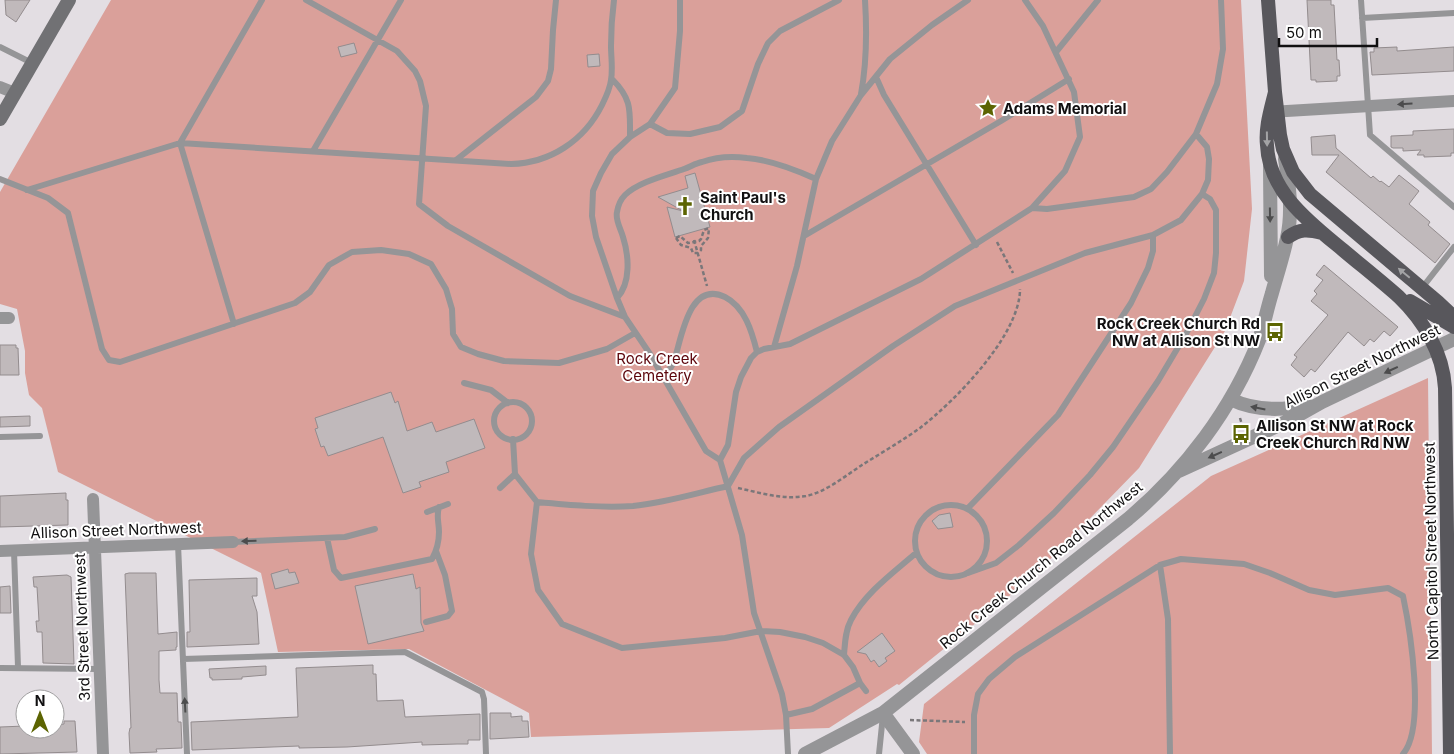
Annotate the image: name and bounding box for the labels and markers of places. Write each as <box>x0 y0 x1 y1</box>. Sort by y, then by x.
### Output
place icon: Adams Memorial <box>977 97 999 119</box>
place label: Adams Memorial <box>1003 99 1127 118</box>
place label: Saint Paul's Church <box>700 188 786 224</box>
church icon: Saint Paul's Church <box>674 195 696 217</box>
place label: Rock Creek Church Rd NW at Allison St NW <box>1097 314 1260 350</box>
bus stop icon: Rock Creek Church Rd NW at Allison St NW <box>1264 321 1286 343</box>
place label: Allison St NW at Rock Creek Church Rd NW <box>1256 416 1414 452</box>
bus stop icon: Allison St NW at Rock Creek Church Rd NW <box>1230 423 1252 445</box>

